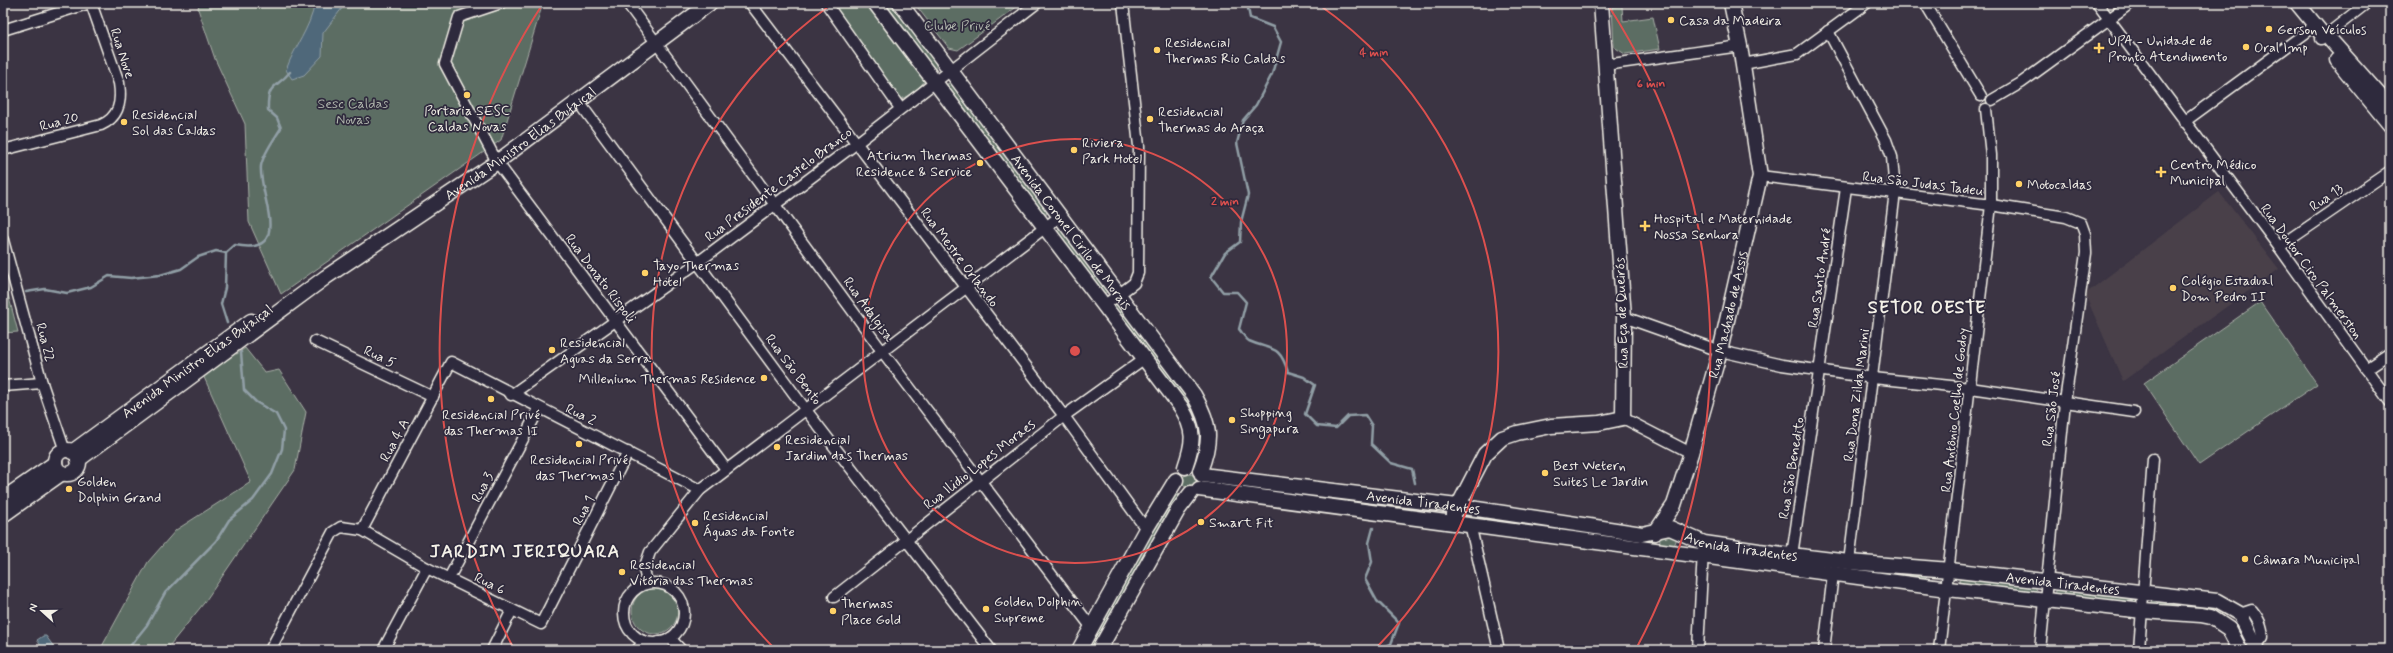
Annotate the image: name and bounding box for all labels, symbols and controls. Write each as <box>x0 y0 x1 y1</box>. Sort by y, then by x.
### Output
place label: Casa da Madeira <box>1679 12 1782 30</box>
marker: Casa da Madeira <box>1666 15 1676 25</box>
park label: Clube Privé <box>924 17 990 35</box>
place label: Gerson Veículos <box>2277 21 2367 39</box>
marker: Gerson Veículos <box>2264 24 2274 34</box>
street label: Rua Nove <box>105 26 139 81</box>
place label: UPA - Unidade de Pronto Atendimento <box>2108 32 2227 66</box>
place label: Residencial Thermas Rio Caldas <box>1165 34 1285 68</box>
place label: Oral Imp <box>2254 39 2308 57</box>
marker: UPA - Unidade de Pronto Atendimento <box>2093 42 2105 54</box>
marker: Oral Imp <box>2241 42 2251 52</box>
marker: Residencial Thermas Rio Caldas <box>1152 45 1162 55</box>
text: 4 min <box>1359 45 1389 61</box>
text: 6 min <box>1637 76 1665 92</box>
street label: Avenida Ministro Elias Bufaiçal <box>441 83 600 205</box>
marker: Portaria SESC Caldas Novas <box>462 90 472 100</box>
park label: Sesc Caldas Novas <box>317 95 389 129</box>
place label: Portaria SESC Caldas Novas <box>424 102 510 136</box>
place label: Residencial Thermas do Araça <box>1158 103 1265 137</box>
place label: Residencial Sol das Caldas <box>132 106 216 140</box>
street label: Rua 20 <box>38 108 81 136</box>
marker: Residencial Thermas do Araça <box>1145 114 1155 124</box>
marker: Residencial Sol das Caldas <box>119 117 129 127</box>
street label: Rua Presidente Castelo Branco <box>701 123 856 246</box>
place label: Riviera Park Hotel <box>1082 134 1142 168</box>
marker: Riviera Park Hotel <box>1069 145 1079 155</box>
place label: Atrium Thermas Residence & Service <box>856 147 972 181</box>
street label: Avenida Coronel Cirilo de Morais <box>1007 151 1135 314</box>
place label: Centro Médico Municipal <box>2170 156 2257 190</box>
marker: Atrium Thermas Residence & Service <box>975 158 985 168</box>
marker: Centro Médico Municipal <box>2155 166 2167 178</box>
street label: Rua São Judas Tadeu <box>1861 168 1985 200</box>
place label: Motocaldas <box>2027 176 2092 194</box>
marker: Motocaldas <box>2014 179 2024 189</box>
street label: Rua 13 <box>2306 180 2347 216</box>
text: 2 min <box>1211 194 1239 210</box>
street label: Rua Doutor Ciro Palmerston <box>2256 200 2366 343</box>
street label: Rua Mestre Orlando <box>916 204 1002 311</box>
place label: Hospital e Maternidade Nossa Senhora <box>1654 210 1793 244</box>
marker: Hospital e Maternidade Nossa Senhora <box>1639 220 1651 232</box>
street label: Rua Santo André <box>1804 227 1836 329</box>
street label: Rua Donato Rispoli <box>561 230 640 327</box>
street label: Rua Machado de Assis <box>1705 249 1753 381</box>
place label: Tayo Thermas Hotel <box>653 257 739 291</box>
street label: Rua Eça de Queirós <box>1611 257 1633 369</box>
marker: Tayo Thermas Hotel <box>640 268 650 278</box>
place label: Colégio Estadual Dom Pedro II <box>2181 272 2273 306</box>
street label: Rua Adalgisa <box>838 274 898 347</box>
marker: Colégio Estadual Dom Pedro II <box>2168 283 2178 293</box>
district label: SETOR OESTE <box>1868 296 1986 320</box>
street label: Avenida Ministro Elias Bufaiçal <box>119 301 277 423</box>
street label: Rua 22 <box>31 321 59 364</box>
street label: Rua Antônio Coelho de Godoy <box>1937 327 1973 493</box>
street label: Rua Dona Zilda Marini <box>1840 328 1874 463</box>
street label: Rua São Bento <box>761 331 826 409</box>
place label: Residencial Aguas da Serra <box>560 334 652 368</box>
street label: Rua 5 <box>361 341 399 372</box>
centre of rings <box>1068 344 1082 358</box>
marker: Residencial Aguas da Serra <box>547 345 557 355</box>
place label: Millenium Thermas Residence <box>578 370 756 388</box>
street label: Rua São José <box>2038 371 2066 448</box>
marker: Millenium Thermas Residence <box>759 373 769 383</box>
marker: Residencial Privé das Thermas II <box>486 394 496 404</box>
street label: Rua 2 <box>562 400 599 430</box>
place label: Shopping Singapura <box>1240 404 1299 439</box>
place label: Residencial Privé das Thermas II <box>442 406 540 440</box>
street label: Rua Ilidio Lopes Moraes <box>920 415 1040 514</box>
marker: Shopping Singapura <box>1227 415 1237 425</box>
street label: Rua 4 A <box>376 416 414 465</box>
street label: Rua São Benedito <box>1775 416 1809 520</box>
place label: Residencial Jardim das Thermas <box>785 431 908 465</box>
marker: Residencial Privé das Thermas I <box>574 439 584 449</box>
marker: Residencial Jardim das Thermas <box>772 442 782 452</box>
place label: Residencial Privé das Thermas I <box>530 451 628 485</box>
place label: Best Wetern Suites Le Jardin <box>1553 457 1648 491</box>
marker: Best Wetern Suites Le Jardin <box>1540 468 1550 478</box>
street label: Rua 3 <box>468 469 498 506</box>
place label: Golden Dolphin Grand <box>77 473 161 507</box>
marker: Golden Dolphin Grand <box>64 484 74 494</box>
street label: Avenida Tiradentes <box>1365 487 1482 519</box>
street label: Rua 1 <box>569 492 599 529</box>
place label: Residencial Águas da Fonte <box>703 507 795 541</box>
place label: Smart Fit <box>1209 514 1274 532</box>
marker: Smart Fit <box>1196 517 1206 527</box>
marker: Residencial Águas da Fonte <box>690 518 700 528</box>
street label: Avenida Tiradentes <box>1682 528 1799 566</box>
district label: JARDIM JERIQUARA <box>430 540 620 564</box>
place label: Câmara Municipal <box>2253 551 2360 569</box>
marker: Câmara Municipal <box>2240 554 2250 564</box>
place label: Residencial Vitória das Thermas <box>630 556 753 590</box>
marker: Residencial Vitória das Thermas <box>617 567 627 577</box>
street label: Rua 6 <box>471 569 508 599</box>
street label: Avenida Tiradentes <box>2005 569 2121 600</box>
north arrow <box>22 591 62 631</box>
place label: Golden Dolphin Supreme <box>994 593 1082 627</box>
place label: Thermas Place Gold <box>841 595 901 629</box>
text: N <box>26 602 41 614</box>
marker: Golden Dolphin Supreme <box>981 604 991 614</box>
marker: Thermas Place Gold <box>828 606 838 616</box>

